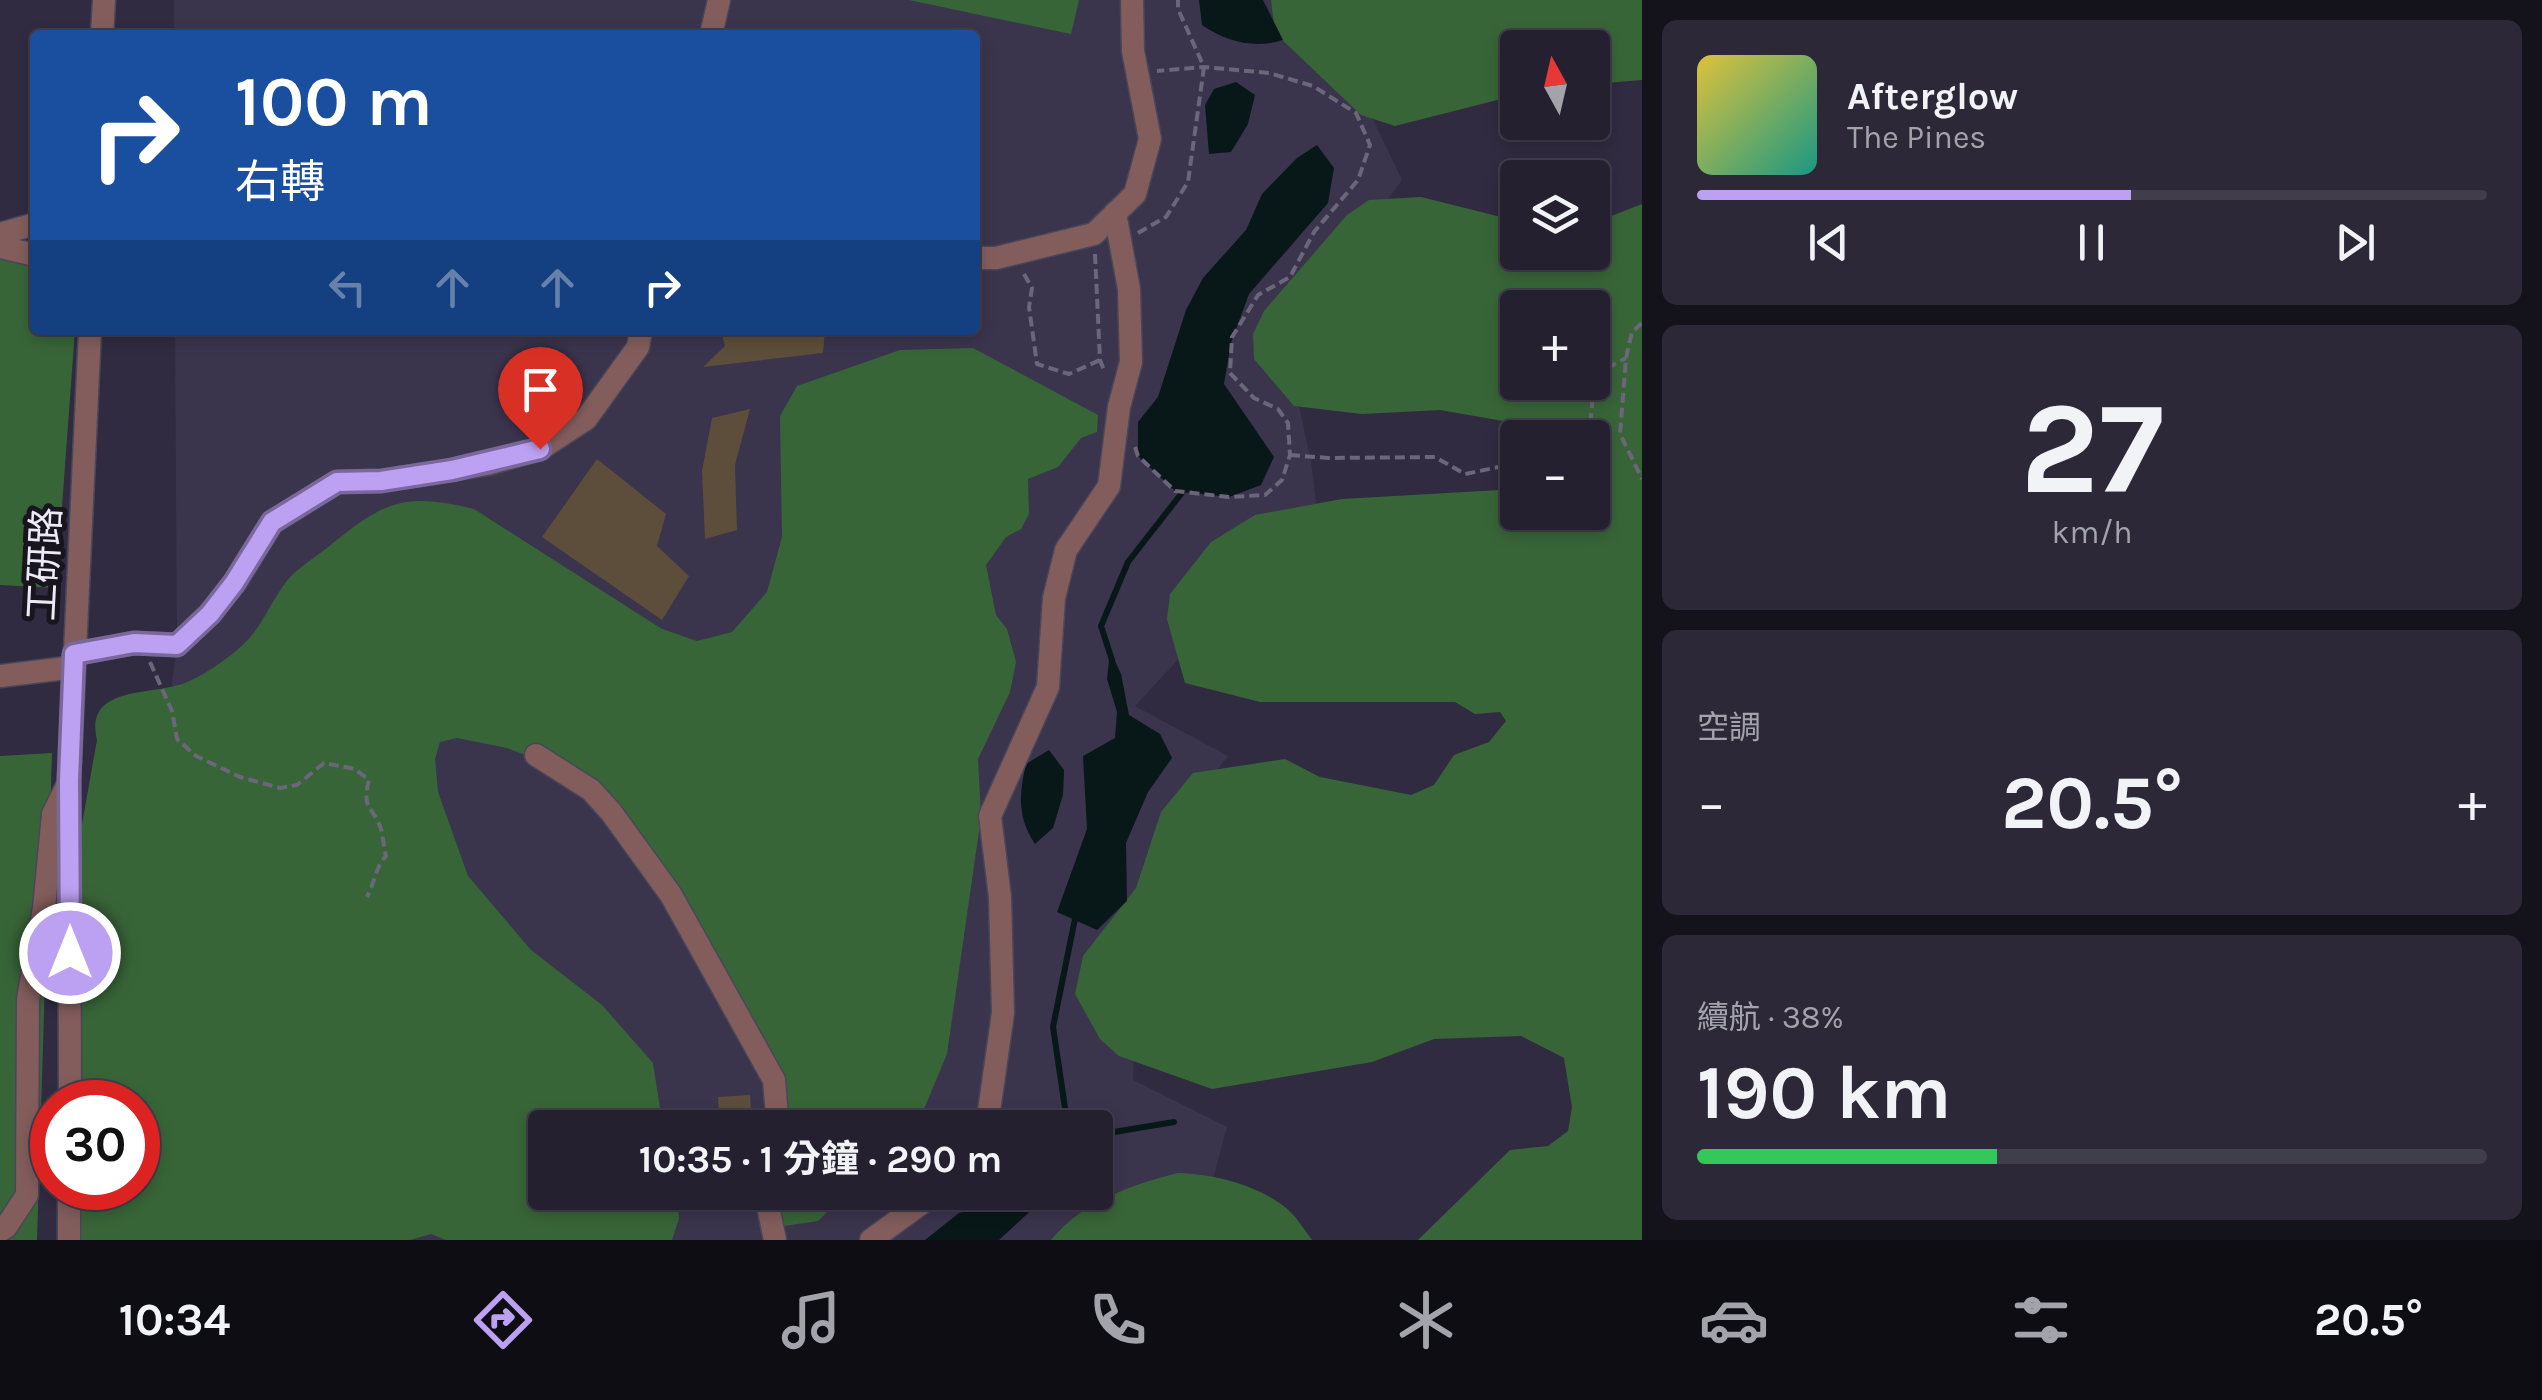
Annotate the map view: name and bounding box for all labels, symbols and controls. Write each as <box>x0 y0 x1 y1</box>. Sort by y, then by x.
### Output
north arrow <box>1500 30 1610 140</box>
map controls <box>1500 30 1610 530</box>
text: 100 m <box>235 61 433 143</box>
icon: right <box>70 70 200 200</box>
text: Afterglow <box>1847 74 2018 119</box>
text: The Pines <box>1847 119 1986 156</box>
text: 右轉 <box>235 156 325 208</box>
button: layers <box>1500 160 1610 270</box>
icon: previous <box>1801 215 1856 270</box>
icon: pause <box>2064 215 2119 270</box>
icon: next <box>2328 215 2383 270</box>
icon: left <box>320 260 375 315</box>
icon: ahead <box>425 260 480 315</box>
icon: ahead <box>530 260 585 315</box>
icon: right <box>635 260 690 315</box>
button: + <box>1500 290 1610 400</box>
pin <box>498 347 583 450</box>
icon: arrive <box>513 362 568 417</box>
text: 27 <box>2020 373 2164 525</box>
button: − <box>1500 420 1610 530</box>
street label: 工研路 <box>19 506 70 622</box>
text: km/h <box>2051 514 2133 551</box>
text: 空調 <box>1697 709 1761 746</box>
text: 20.5° <box>2001 759 2183 847</box>
text: − <box>1697 771 1726 835</box>
text: + <box>2458 771 2487 835</box>
position arrow <box>18 901 122 1005</box>
text: 續航 · 38% <box>1697 999 1844 1036</box>
text: 190 km <box>1697 1049 1951 1137</box>
speed limit sign: 30 <box>30 1080 160 1210</box>
text: 10:35 · 1 分鐘 · 290 m <box>639 1137 1002 1182</box>
icon: directions <box>468 1285 538 1355</box>
icon: music <box>776 1285 846 1355</box>
icon: phone <box>1083 1285 1153 1355</box>
icon: climate <box>1391 1285 1461 1355</box>
icon: car <box>1699 1285 1769 1355</box>
icon: filters <box>2006 1285 2076 1355</box>
text: 10:34 <box>119 1294 230 1346</box>
text: 20.5° <box>2314 1294 2423 1346</box>

